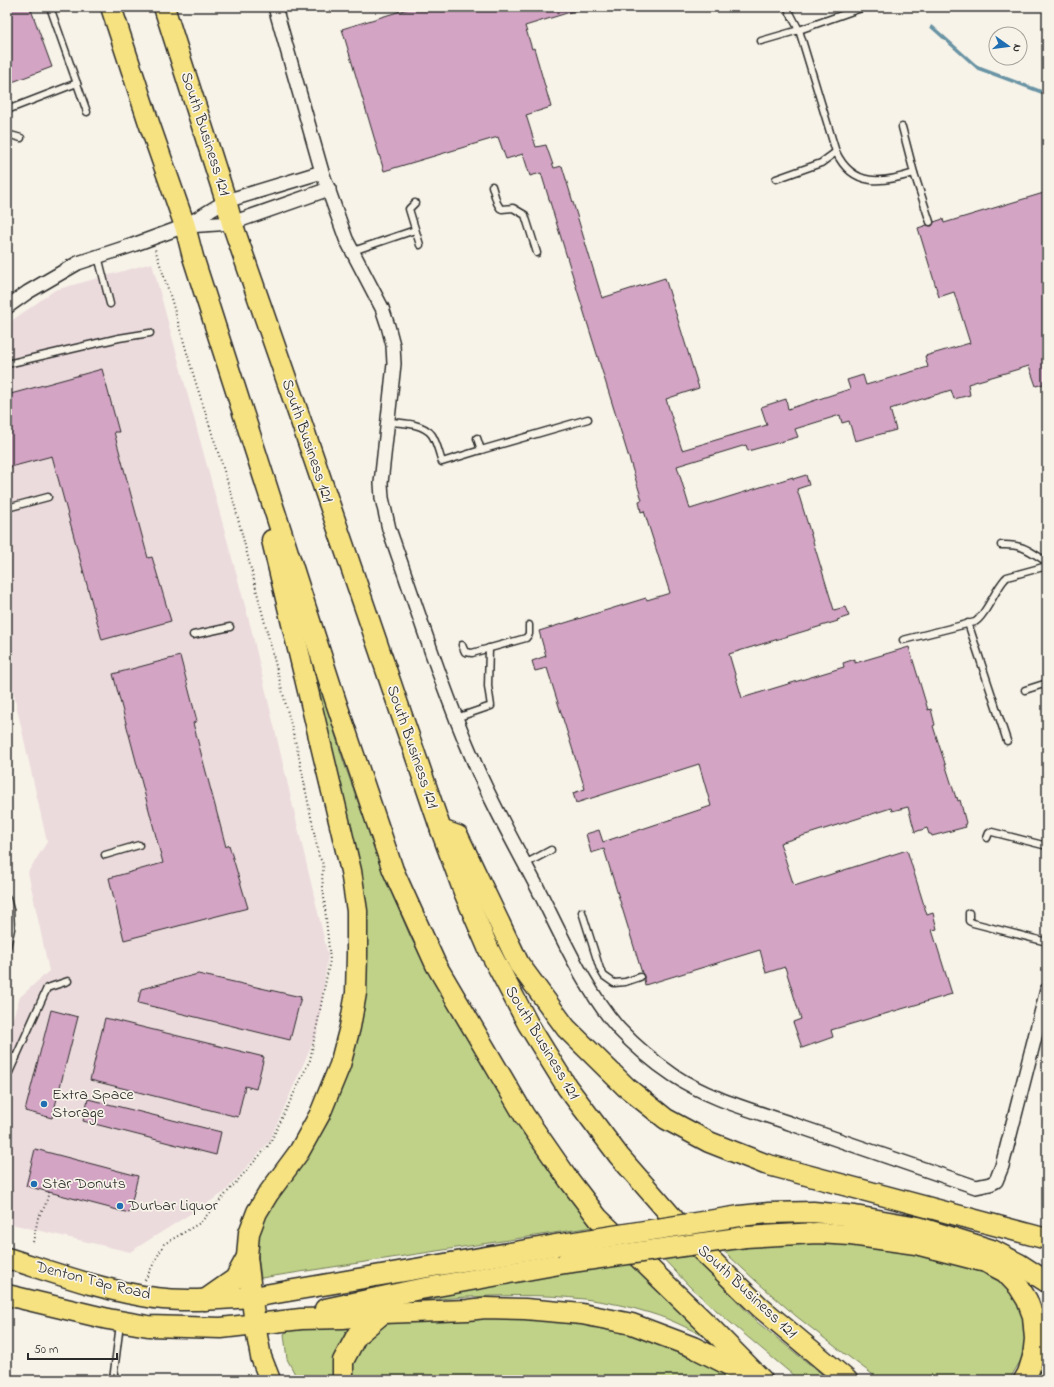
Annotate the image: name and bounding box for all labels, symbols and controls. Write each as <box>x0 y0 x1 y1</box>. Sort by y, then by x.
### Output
north arrow <box>988 26 1028 66</box>
text: N <box>1008 43 1025 54</box>
street label: South Business 121 <box>174 69 236 199</box>
street label: South Business 121 <box>275 376 339 506</box>
street label: South Business 121 <box>380 682 444 812</box>
street label: South Business 121 <box>498 982 586 1104</box>
place label: Extra Space Storage <box>52 1083 135 1125</box>
marker: Extra Space Storage <box>39 1099 49 1109</box>
place label: Star Donuts <box>42 1172 126 1196</box>
marker: Star Donuts <box>29 1179 39 1189</box>
place label: Durbar Liquor <box>127 1194 218 1218</box>
marker: Durbar Liquor <box>115 1201 125 1211</box>
street label: South Business 121 <box>692 1239 802 1345</box>
street label: Denton Tap Road <box>32 1255 153 1307</box>
scale bar <box>28 1335 117 1361</box>
text: 50 m <box>34 1341 58 1359</box>

